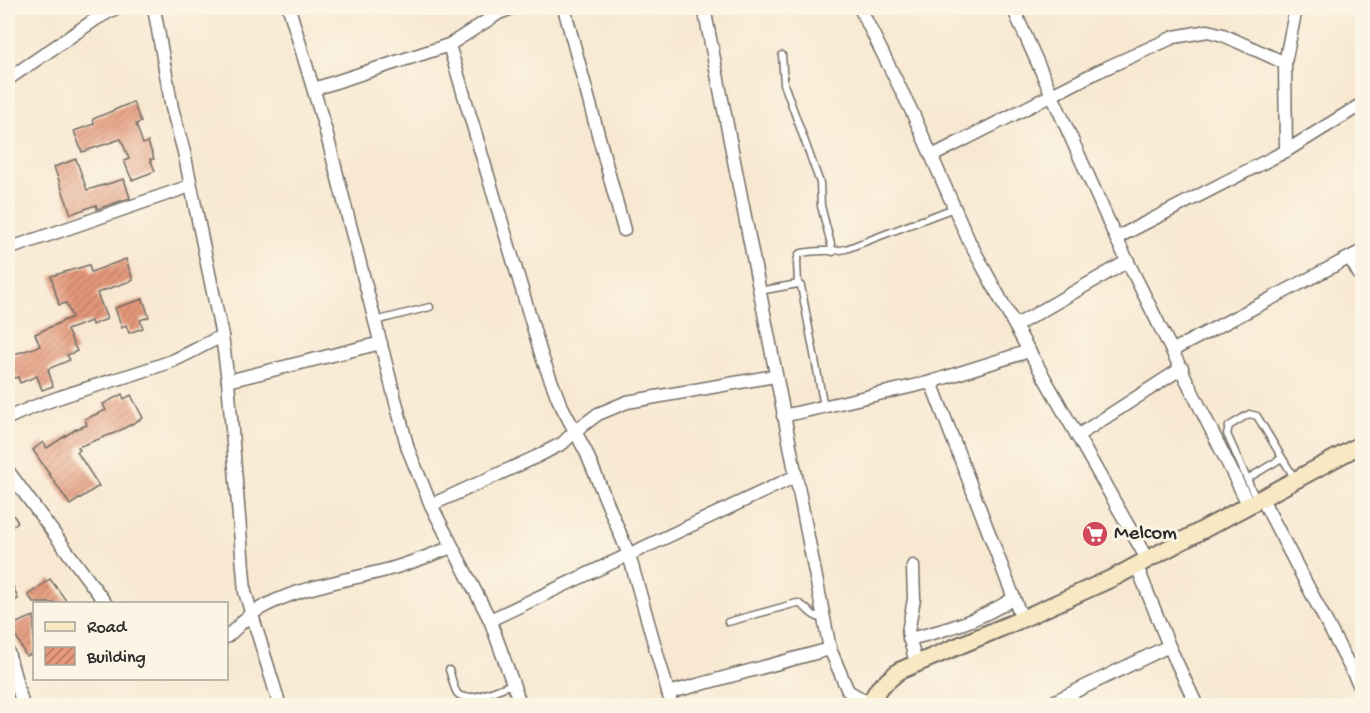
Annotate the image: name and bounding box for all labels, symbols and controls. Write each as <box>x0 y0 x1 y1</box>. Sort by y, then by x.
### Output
supermarket icon: Melcom <box>1080 519 1110 549</box>
place label: Melcom <box>1114 522 1177 547</box>
legend <box>33 602 228 680</box>
text: Road <box>87 618 128 639</box>
text: Building <box>86 648 146 669</box>

